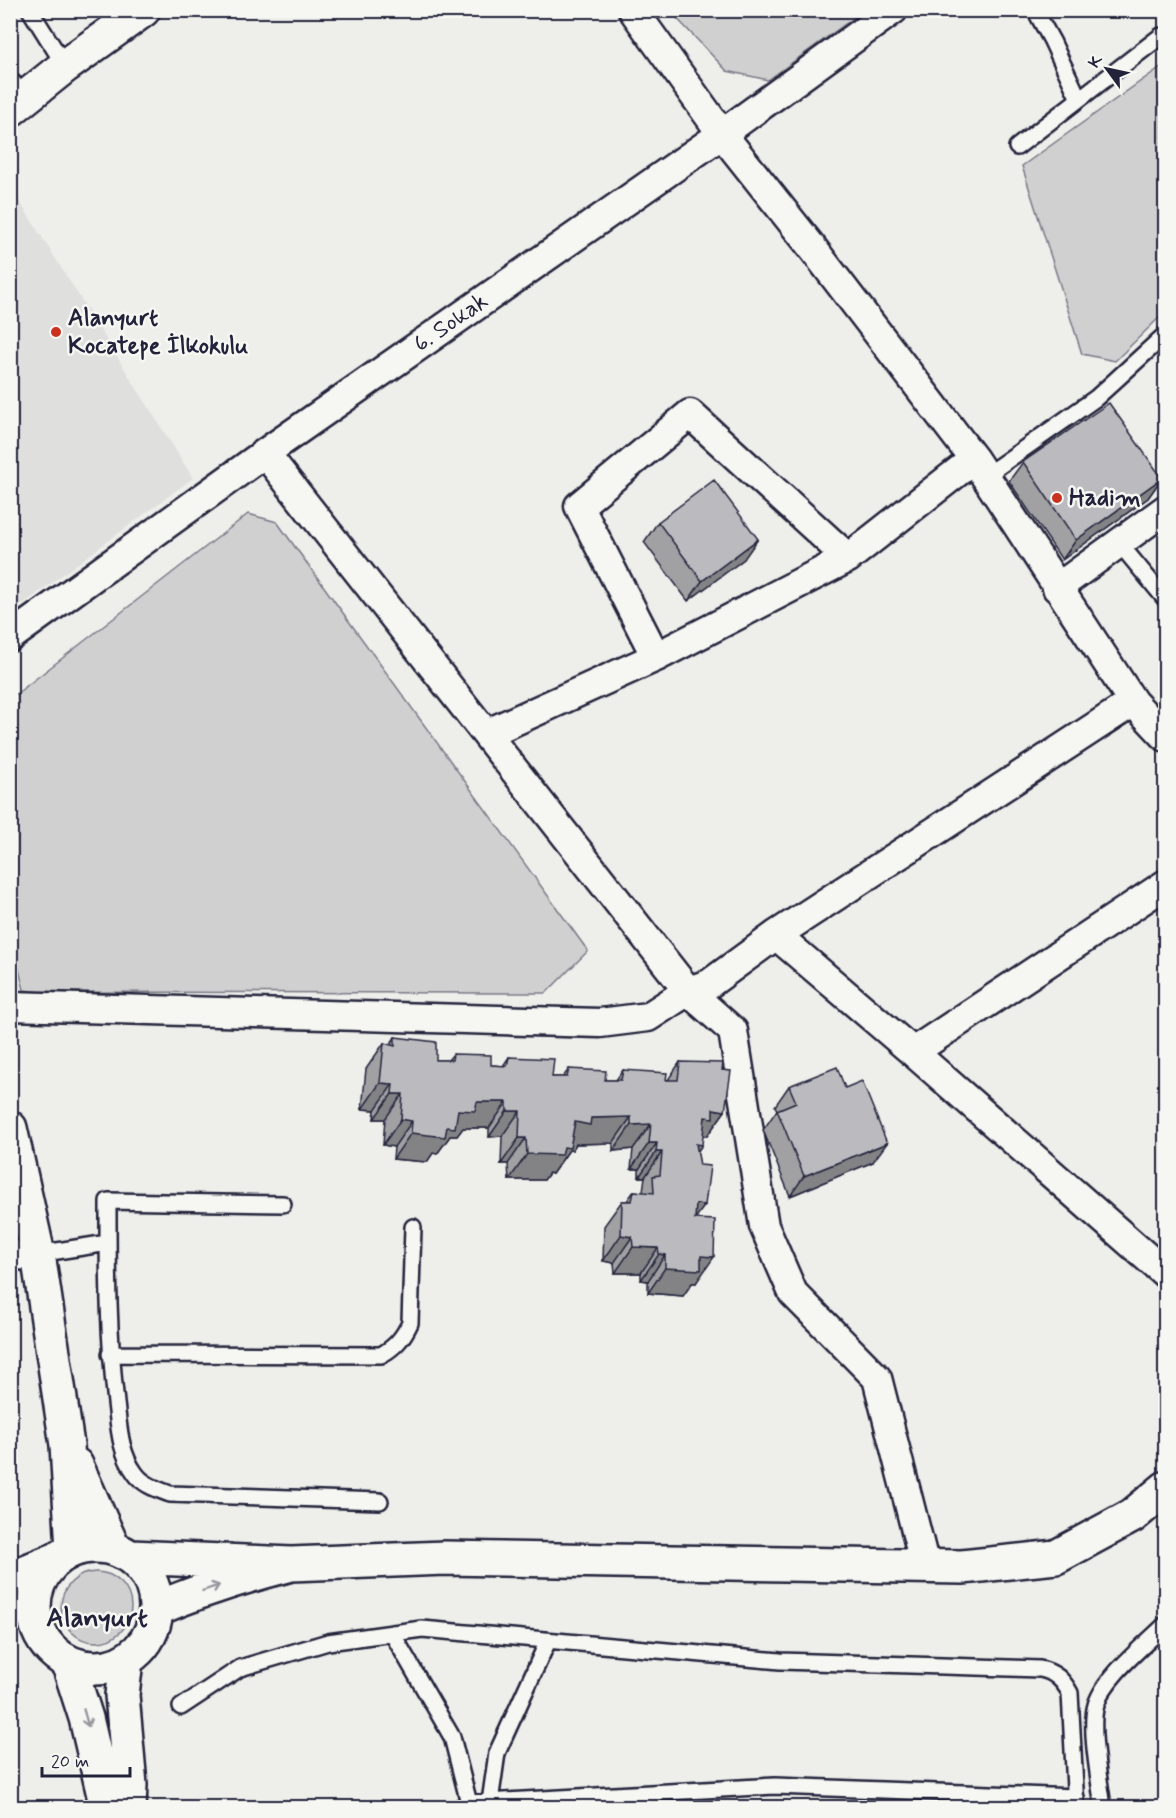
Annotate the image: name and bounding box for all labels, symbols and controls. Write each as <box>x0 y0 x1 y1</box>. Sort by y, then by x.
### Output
north arrow <box>1077 39 1137 99</box>
text: K <box>1084 51 1108 72</box>
street label: 6. Sokak <box>408 286 495 360</box>
place label: Alanyurt Kocatepe İlkokulu <box>68 303 248 362</box>
marker: Alanyurt Kocatepe İlkokulu <box>49 325 63 339</box>
place label: Hadim <box>1069 483 1141 514</box>
marker: Hadim <box>1050 491 1064 505</box>
one-way arrow <box>201 1581 219 1592</box>
district label: Alanyurt <box>46 1601 148 1636</box>
one-way arrow <box>81 1708 92 1727</box>
scale bar <box>42 1740 130 1778</box>
text: 20 m <box>51 1750 89 1774</box>

